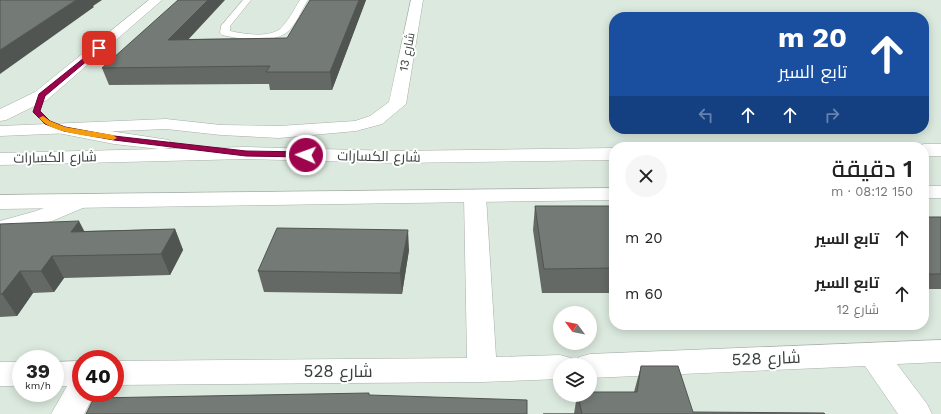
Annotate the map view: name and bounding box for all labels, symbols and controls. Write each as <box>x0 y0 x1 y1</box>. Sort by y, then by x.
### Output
text: 20 m <box>778 21 847 54</box>
icon: ahead <box>861 28 913 80</box>
pin <box>82 31 116 65</box>
street label: شارع 13 <box>396 31 419 73</box>
icon: arrive <box>88 37 110 59</box>
text: تابع السير <box>779 61 847 82</box>
icon: left <box>695 104 717 126</box>
icon: ahead <box>737 104 759 126</box>
icon: ahead <box>779 104 801 126</box>
icon: right <box>821 104 843 126</box>
position arrow <box>285 134 327 176</box>
street label: شارع الكسارات <box>337 147 421 166</box>
street label: شارع الكسارات <box>13 148 97 167</box>
button: close <box>625 155 667 197</box>
text: 1 دقيقة <box>832 155 913 183</box>
text: 150 m · 08:12 <box>831 184 913 199</box>
icon: ahead <box>891 227 913 249</box>
text: 20 m <box>625 229 663 247</box>
text: تابع السير <box>815 230 879 248</box>
text: تابع السير <box>815 274 879 292</box>
icon: ahead <box>891 283 913 305</box>
text: 60 m <box>625 285 663 303</box>
text: شارع 12 <box>837 302 879 317</box>
north arrow <box>553 306 597 350</box>
map controls <box>553 306 597 402</box>
street label: شارع 528 <box>731 347 801 371</box>
speed limit sign: 40 <box>72 350 124 402</box>
button: layers <box>553 358 597 402</box>
text: 39 <box>26 359 50 383</box>
street label: شارع 528 <box>303 361 373 383</box>
text: km/h <box>25 380 51 391</box>

